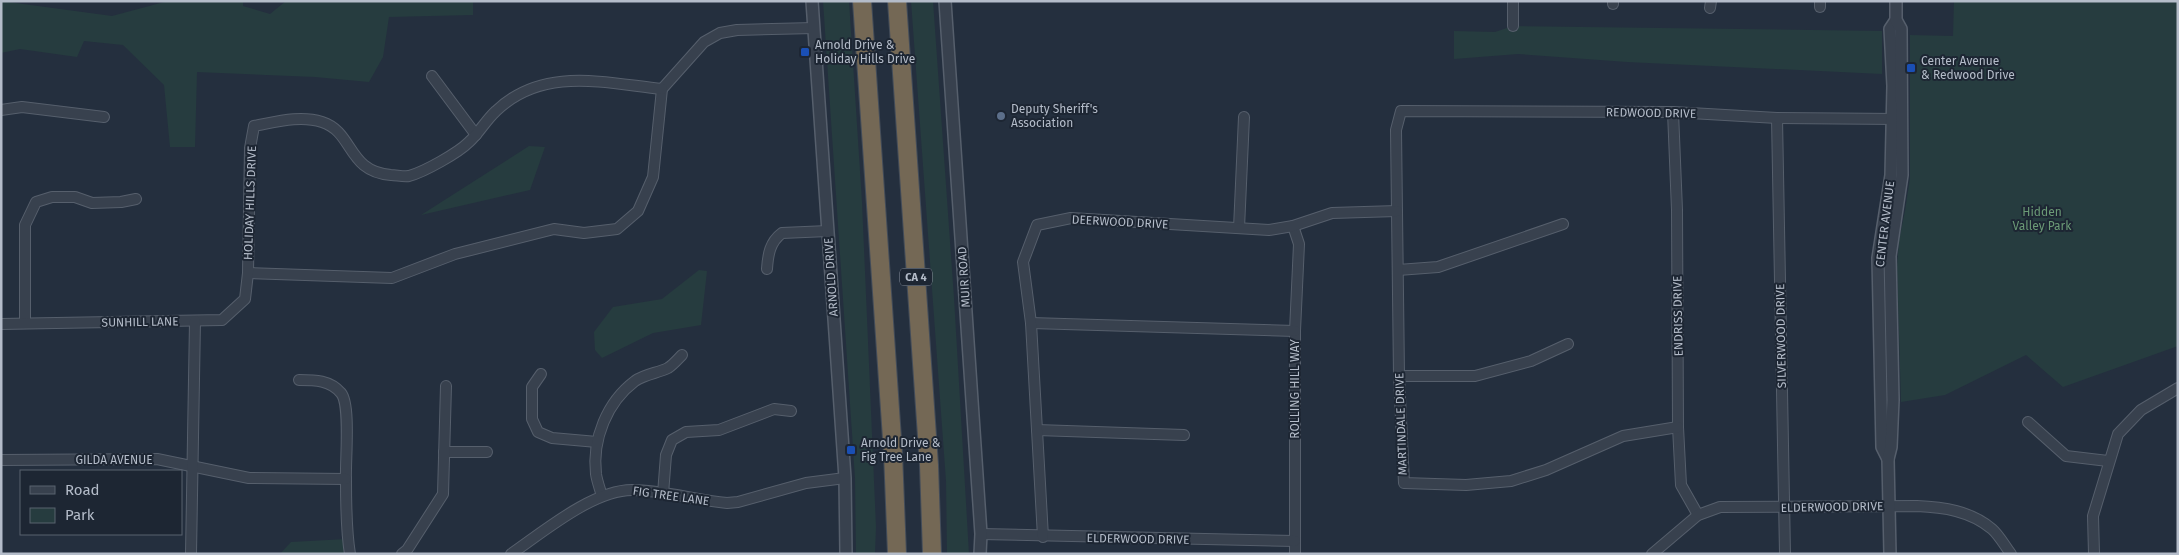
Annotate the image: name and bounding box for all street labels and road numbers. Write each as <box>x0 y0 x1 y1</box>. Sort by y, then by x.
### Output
street label: REDWOOD DRIVE <box>1606 105 1696 121</box>
street label: HOLIDAY HILLS DRIVE <box>241 146 259 260</box>
street label: CENTER AVENUE <box>1873 180 1897 268</box>
street label: DEERWOOD DRIVE <box>1071 212 1169 232</box>
street label: ARNOLD DRIVE <box>821 237 841 317</box>
street label: MUIR ROAD <box>955 246 973 308</box>
road number: CA 4 <box>900 268 932 286</box>
street label: ENDRISS DRIVE <box>1670 275 1686 357</box>
street label: SILVERWOOD DRIVE <box>1773 284 1789 388</box>
street label: SUNHILL LANE <box>101 314 179 330</box>
street label: ROLLING HILL WAY <box>1288 339 1302 439</box>
street label: MARTINDALE DRIVE <box>1392 372 1410 476</box>
street label: GILDA AVENUE <box>75 453 153 467</box>
street label: FIG TREE LANE <box>632 484 710 508</box>
street label: ELDERWOOD DRIVE <box>1780 499 1884 515</box>
street label: ELDERWOOD DRIVE <box>1086 531 1190 547</box>

